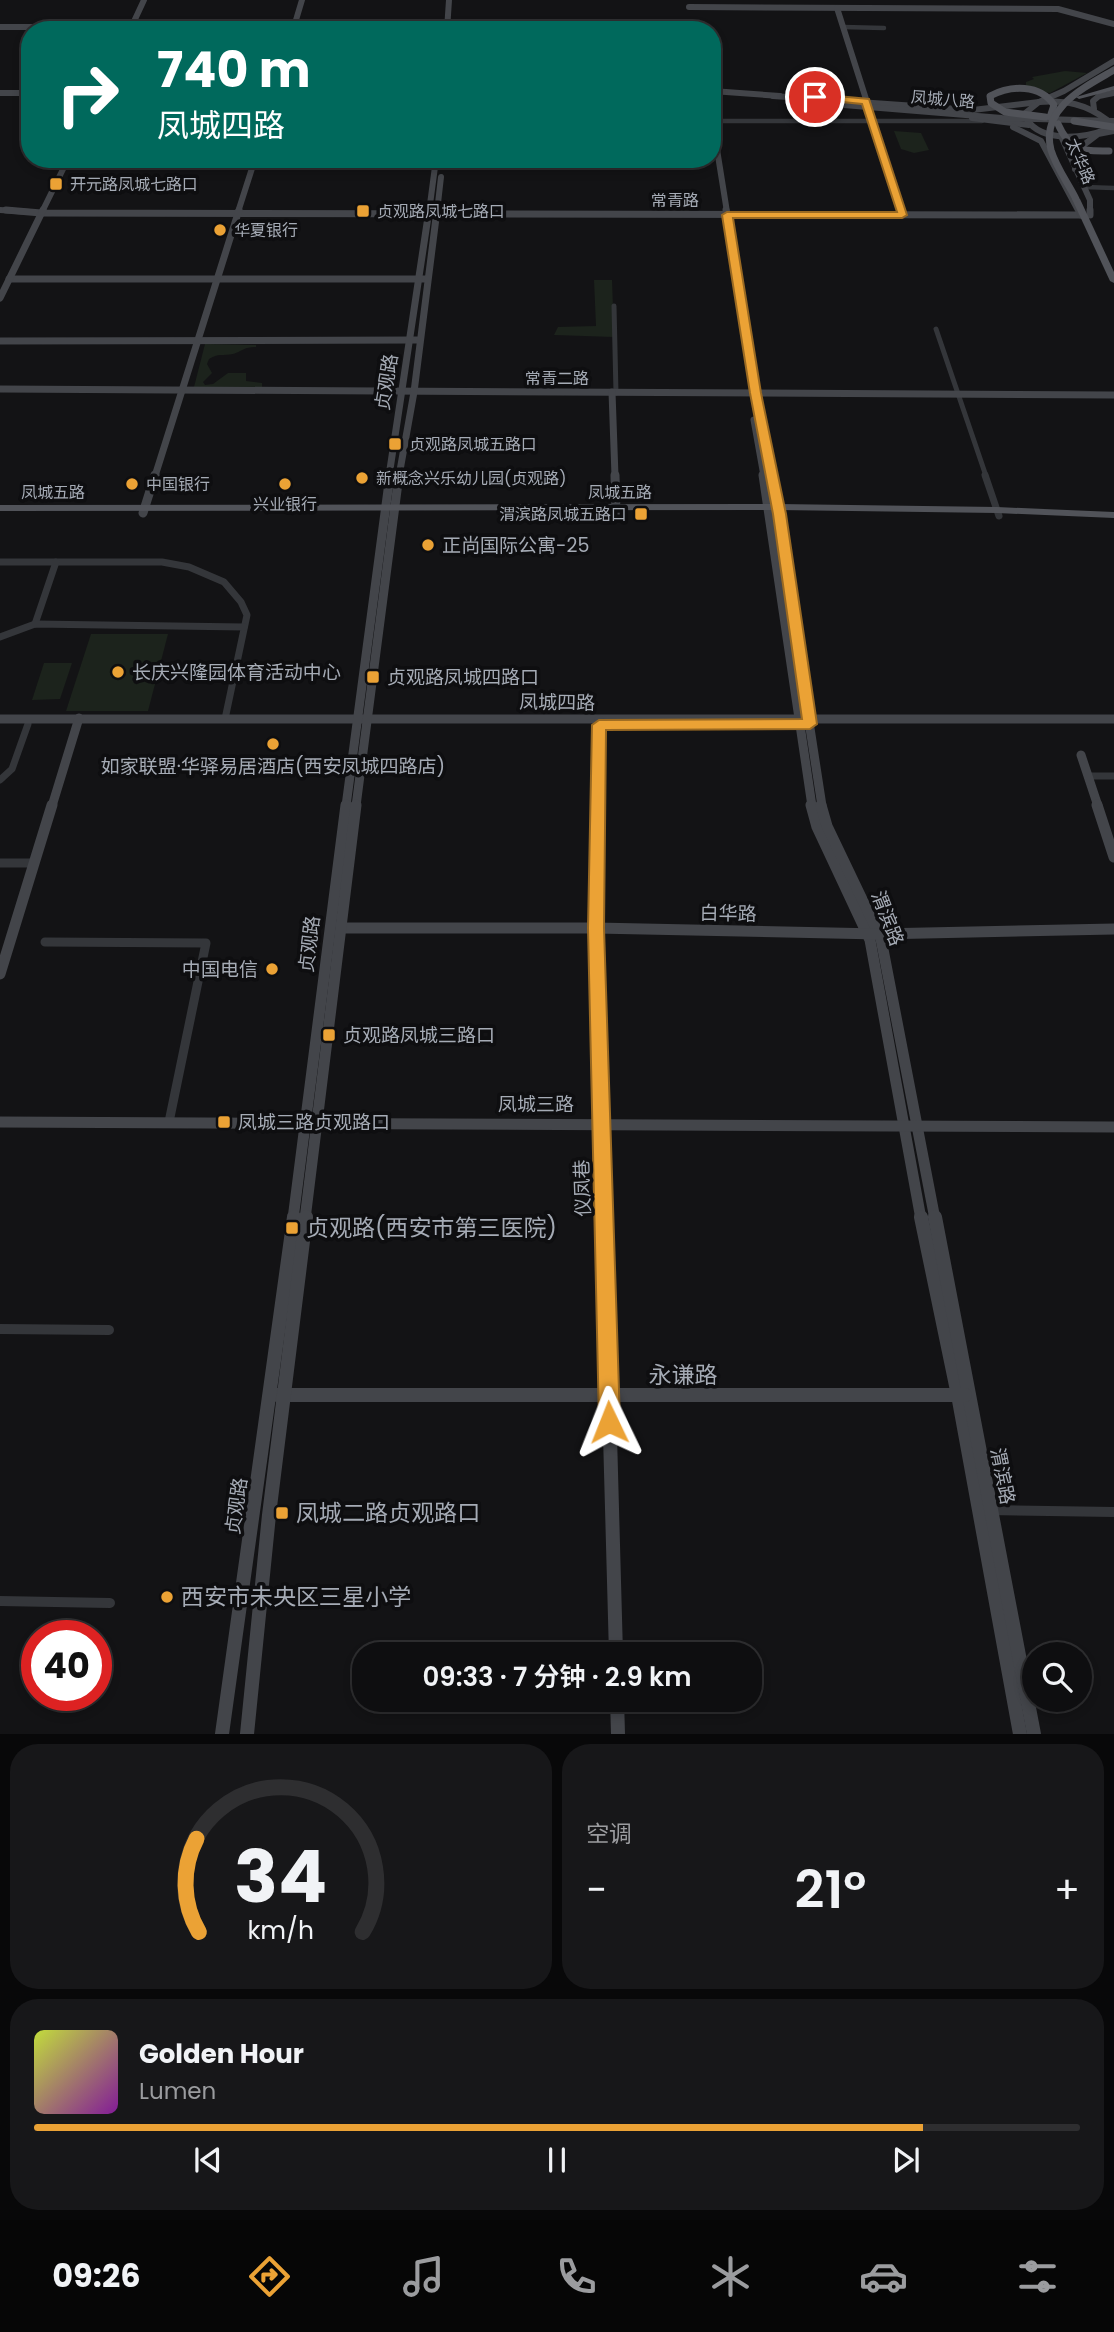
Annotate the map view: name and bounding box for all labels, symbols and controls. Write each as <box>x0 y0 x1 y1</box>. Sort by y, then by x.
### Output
text: 740 m <box>157 36 311 104</box>
icon: right <box>42 49 133 140</box>
pin <box>785 67 845 127</box>
icon: arrive <box>796 78 834 116</box>
street label: 凤城八路 <box>910 85 976 114</box>
text: 凤城四路 <box>157 103 285 148</box>
street label: 太华路 <box>1061 135 1101 188</box>
place label: 开元路凤城七路口 <box>70 173 198 196</box>
marker: 开元路凤城七路口 <box>48 176 64 192</box>
street label: 常青路 <box>651 189 699 212</box>
place label: 贞观路凤城七路口 <box>377 200 505 223</box>
marker: 贞观路凤城七路口 <box>355 203 371 219</box>
place label: 华夏银行 <box>234 219 298 242</box>
marker: 华夏银行 <box>212 222 228 238</box>
street label: 贞观路 <box>369 352 404 412</box>
street label: 常青二路 <box>525 367 589 390</box>
place label: 贞观路凤城五路口 <box>409 433 537 456</box>
marker: 贞观路凤城五路口 <box>387 436 403 452</box>
place label: 新概念兴乐幼儿园(贞观路) <box>376 467 567 490</box>
marker: 新概念兴乐幼儿园(贞观路) <box>354 470 370 486</box>
place label: 中国银行 <box>146 473 210 496</box>
marker: 中国银行 <box>124 476 140 492</box>
marker: 兴业银行 <box>277 476 293 492</box>
street label: 凤城五路 <box>21 481 85 504</box>
street label: 凤城五路 <box>588 481 652 504</box>
place label: 兴业银行 <box>253 493 317 516</box>
place label: 渭滨路凤城五路口 <box>499 503 627 526</box>
marker: 渭滨路凤城五路口 <box>633 506 649 522</box>
place label: 正尚国际公寓-25 <box>442 532 589 559</box>
marker: 正尚国际公寓-25 <box>420 537 436 553</box>
place label: 长庆兴隆园体育活动中心 <box>132 659 341 686</box>
marker: 长庆兴隆园体育活动中心 <box>110 664 126 680</box>
place label: 贞观路凤城四路口 <box>387 664 539 691</box>
marker: 贞观路凤城四路口 <box>365 669 381 685</box>
street label: 凤城四路 <box>519 688 595 717</box>
marker: 如家联盟·华驿易居酒店(西安凤城四路店) <box>265 736 281 752</box>
place label: 如家联盟·华驿易居酒店(西安凤城四路店) <box>101 753 445 780</box>
street label: 渭滨路 <box>865 887 910 950</box>
street label: 白华路 <box>699 900 757 927</box>
street label: 贞观路 <box>293 914 326 974</box>
place label: 中国电信 <box>182 956 258 983</box>
marker: 中国电信 <box>264 961 280 977</box>
place label: 贞观路凤城三路口 <box>343 1022 495 1049</box>
marker: 贞观路凤城三路口 <box>321 1027 337 1043</box>
street label: 凤城三路 <box>498 1091 574 1118</box>
place label: 凤城三路贞观路口 <box>238 1109 390 1136</box>
marker: 凤城三路贞观路口 <box>216 1114 232 1130</box>
street label: 仪凤巷 <box>568 1159 597 1217</box>
place label: 贞观路(西安市第三医院) <box>306 1212 557 1244</box>
marker: 贞观路(西安市第三医院) <box>284 1220 300 1236</box>
street label: 永谦路 <box>649 1359 718 1391</box>
position arrow <box>572 1385 646 1459</box>
street label: 渭滨路 <box>984 1446 1021 1507</box>
street label: 贞观路 <box>219 1476 254 1536</box>
place label: 凤城二路贞观路口 <box>296 1497 480 1529</box>
marker: 凤城二路贞观路口 <box>274 1505 290 1521</box>
place label: 西安市未央区三星小学 <box>181 1581 411 1613</box>
marker: 西安市未央区三星小学 <box>159 1589 175 1605</box>
speed limit sign: 40 <box>21 1620 112 1711</box>
map controls <box>1022 1642 1092 1712</box>
button: search <box>1022 1642 1092 1712</box>
text: 09:33 · 7 分钟 · 2.9 km <box>423 1659 691 1695</box>
text: 空调 <box>586 1818 632 1850</box>
text: 34 <box>234 1827 328 1928</box>
text: 21° <box>795 1853 866 1926</box>
text: − <box>586 1863 607 1916</box>
text: + <box>1054 1863 1080 1916</box>
text: km/h <box>248 1913 314 1948</box>
text: Golden Hour <box>139 2036 304 2072</box>
text: Lumen <box>139 2075 216 2107</box>
icon: previous <box>189 2141 227 2179</box>
icon: pause <box>538 2141 576 2179</box>
icon: next <box>887 2141 925 2179</box>
icon: directions <box>245 2252 294 2301</box>
icon: music <box>399 2252 448 2301</box>
icon: phone <box>552 2252 601 2301</box>
icon: climate <box>706 2252 755 2301</box>
icon: car <box>859 2252 908 2301</box>
icon: filters <box>1013 2252 1062 2301</box>
text: 09:26 <box>52 2253 141 2298</box>

